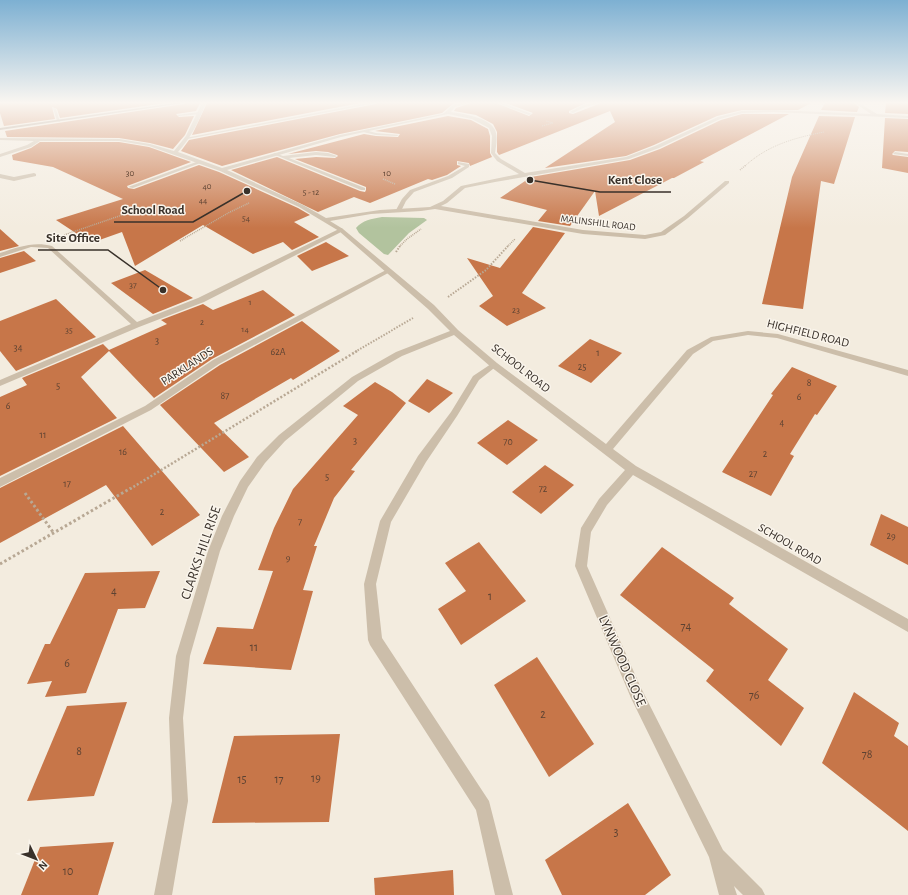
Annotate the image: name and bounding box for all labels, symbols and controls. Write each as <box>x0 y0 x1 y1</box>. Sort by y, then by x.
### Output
callout: Kent Close <box>600 167 671 192</box>
house number: 30 <box>126 169 134 178</box>
house number: 10 <box>383 169 391 178</box>
text: Kent Close <box>608 174 662 187</box>
house number: 40 <box>202 182 212 191</box>
house number: 5 - 12 <box>303 188 319 197</box>
house number: 44 <box>199 196 208 205</box>
callout: School Road <box>114 197 193 222</box>
text: School Road <box>121 204 185 217</box>
street label: MALINSHILL ROAD <box>560 213 637 233</box>
house number: 54 <box>242 214 251 223</box>
callout: Site Office <box>38 225 108 250</box>
text: Site Office <box>46 232 100 245</box>
house number: 37 <box>129 281 137 290</box>
house number: 1 <box>248 298 252 307</box>
house number: 23 <box>512 306 520 315</box>
street label: HIGHFIELD ROAD <box>766 317 851 349</box>
house number: 2 <box>200 318 204 327</box>
house number: 14 <box>241 325 249 334</box>
house number: 35 <box>65 326 73 335</box>
house number: 3 <box>155 336 159 346</box>
street label: SCHOOL ROAD <box>489 341 553 395</box>
house number: 34 <box>14 343 23 353</box>
street label: PARKLANDS <box>159 345 215 387</box>
house number: 62A <box>270 347 286 357</box>
house number: 1 <box>596 348 600 358</box>
house number: 25 <box>578 362 586 372</box>
house number: 8 <box>807 378 812 388</box>
house number: 5 <box>56 381 60 391</box>
house number: 87 <box>221 391 229 401</box>
house number: 6 <box>797 392 802 402</box>
house number: 6 <box>6 401 11 411</box>
house number: 4 <box>780 418 785 428</box>
house number: 11 <box>40 430 46 440</box>
house number: 3 <box>353 436 357 446</box>
house number: 70 <box>503 437 513 447</box>
house number: 16 <box>119 447 127 457</box>
house number: 2 <box>763 449 768 459</box>
house number: 27 <box>749 469 757 479</box>
house number: 5 <box>325 472 329 482</box>
house number: 17 <box>63 479 71 489</box>
house number: 72 <box>539 484 548 494</box>
street label: CLARKS HILL RISE <box>178 504 224 601</box>
house number: 2 <box>160 507 165 517</box>
house number: 7 <box>298 517 302 527</box>
street label: SCHOOL ROAD <box>756 521 824 567</box>
house number: 29 <box>886 531 896 541</box>
house number: 9 <box>286 553 291 563</box>
house number: 4 <box>111 585 117 597</box>
house number: 1 <box>488 590 492 602</box>
street label: LYNWOOD CLOSE <box>596 613 648 709</box>
house number: 74 <box>681 620 692 632</box>
house number: 11 <box>250 641 258 653</box>
house number: 6 <box>64 657 70 669</box>
house number: 76 <box>749 689 760 701</box>
house number: 2 <box>540 708 546 720</box>
house number: 8 <box>76 745 82 757</box>
house number: 78 <box>862 748 873 760</box>
house number: 19 <box>311 772 321 784</box>
house number: 15 <box>237 773 247 785</box>
house number: 17 <box>274 773 284 785</box>
house number: 3 <box>614 826 619 838</box>
north arrow <box>16 839 56 879</box>
text: N <box>36 859 50 872</box>
house number: 10 <box>63 865 73 877</box>

